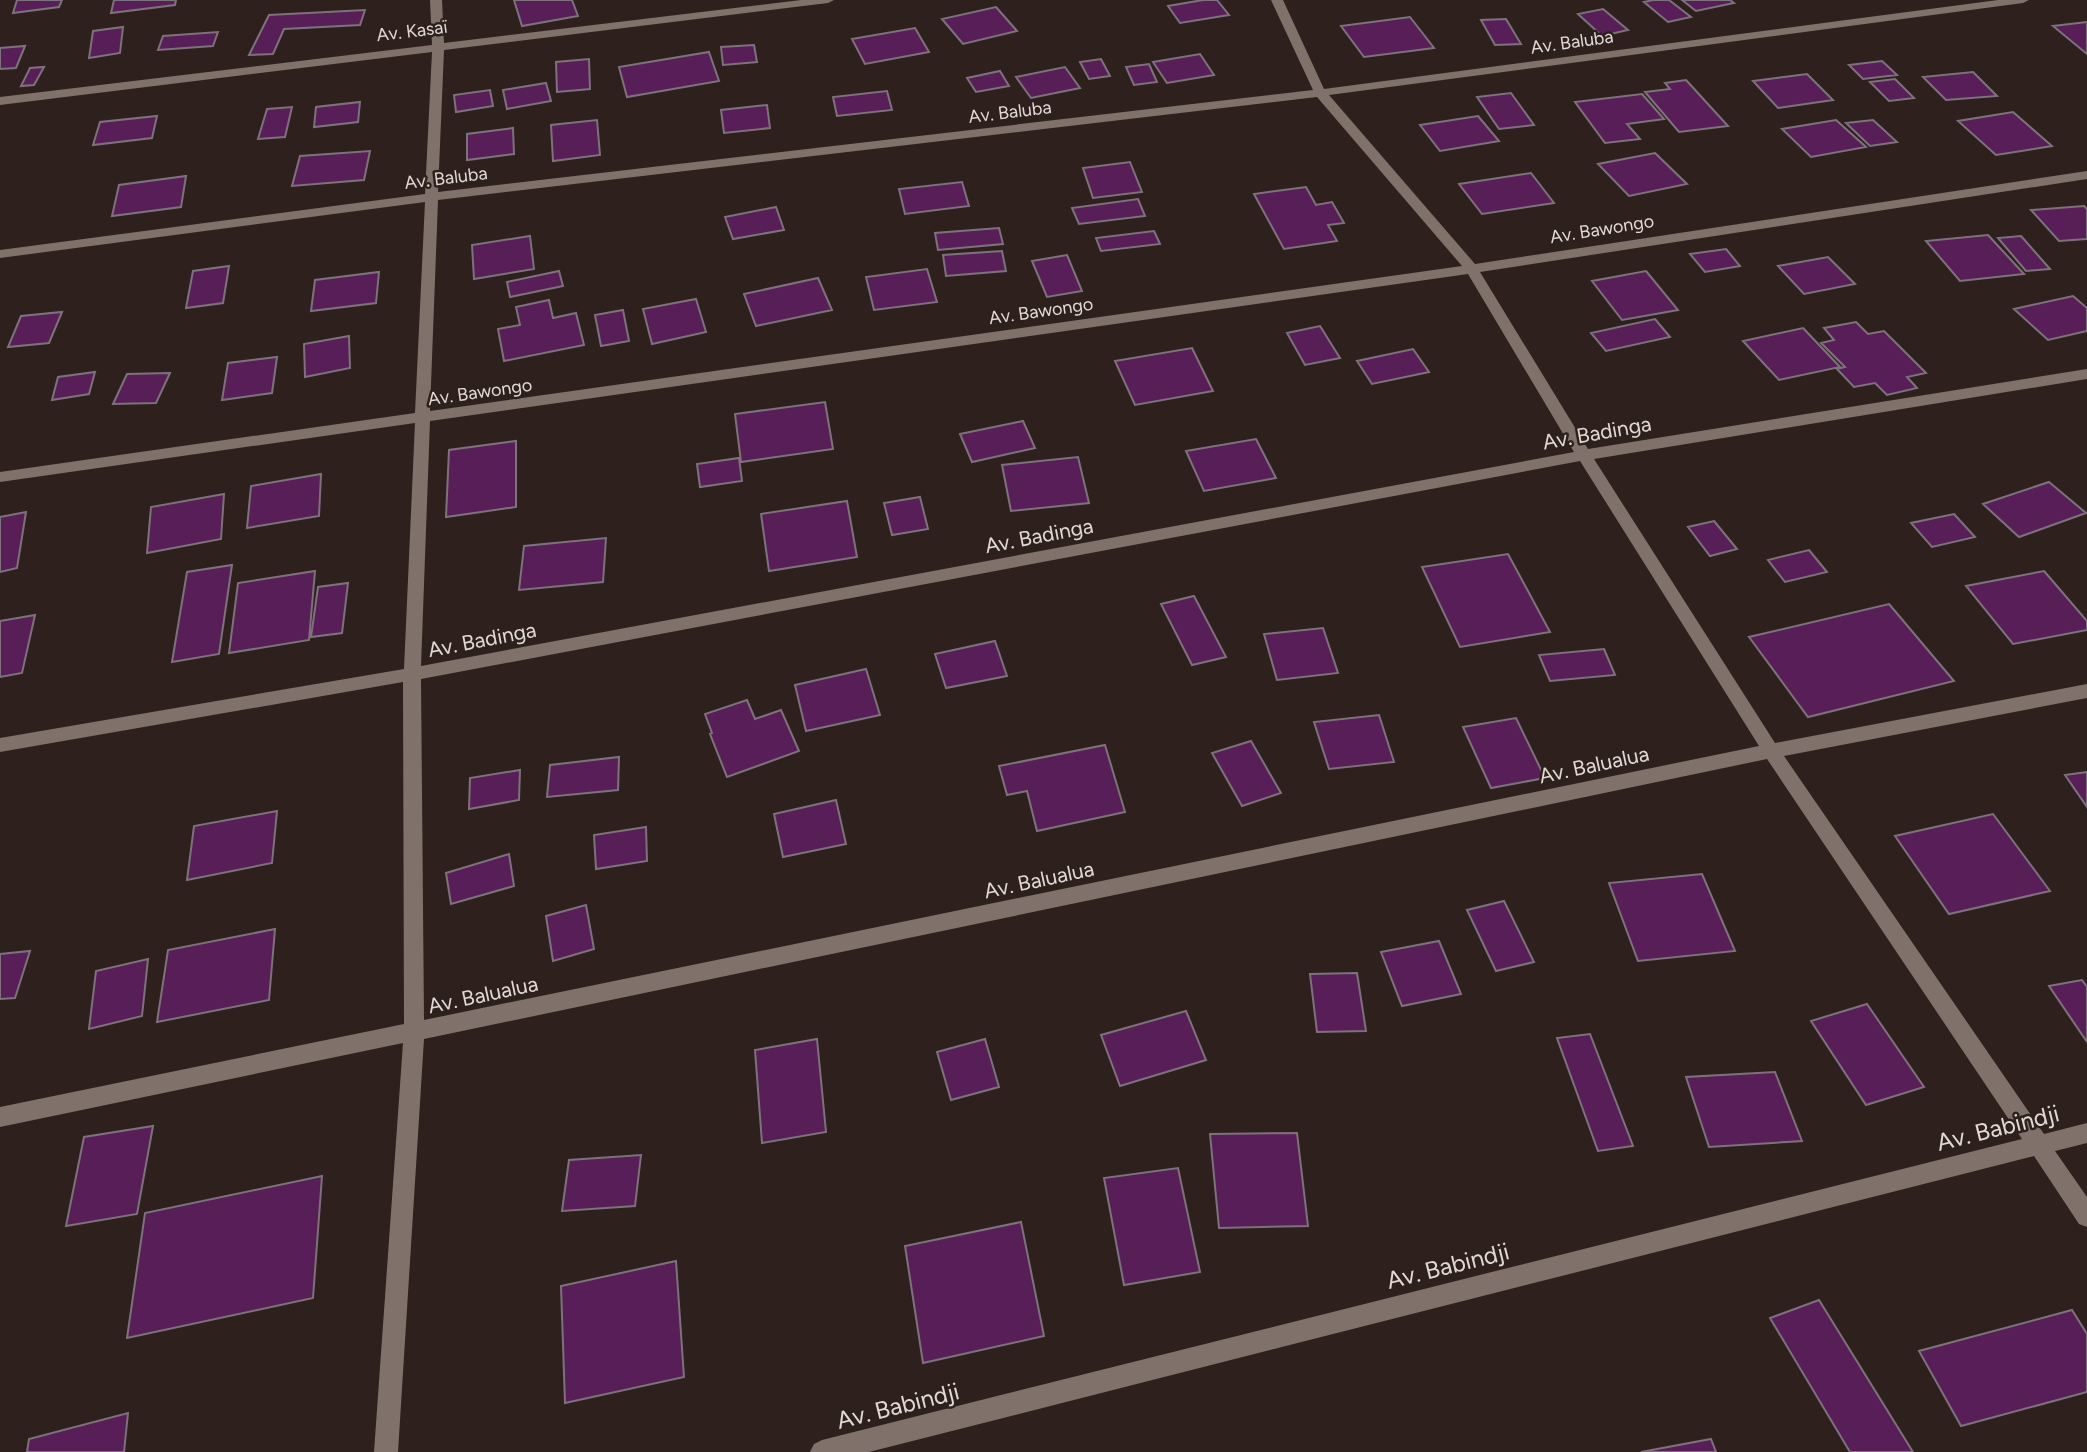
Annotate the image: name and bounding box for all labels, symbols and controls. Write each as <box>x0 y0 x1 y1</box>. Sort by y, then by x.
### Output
street label: Av. Kasaï <box>375 16 450 46</box>
street label: Av. Baluba <box>1529 25 1615 59</box>
street label: Av. Baluba <box>967 96 1053 128</box>
street label: Av. Baluba <box>403 162 489 194</box>
street label: Av. Bawongo <box>1548 210 1656 248</box>
street label: Av. Bawongo <box>987 293 1095 329</box>
street label: Av. Bawongo <box>426 374 534 410</box>
street label: Av. Badinga <box>1541 411 1653 454</box>
street label: Av. Badinga <box>983 513 1095 558</box>
street label: Av. Badinga <box>426 617 538 662</box>
street label: Av. Balualua <box>1536 741 1651 788</box>
street label: Av. Balualua <box>981 856 1096 903</box>
street label: Av. Balualua <box>425 971 540 1018</box>
street label: Av. Babindji <box>1934 1098 2062 1157</box>
street label: Av. Babindji <box>1384 1236 1512 1295</box>
street label: Av. Babindji <box>834 1376 962 1435</box>

